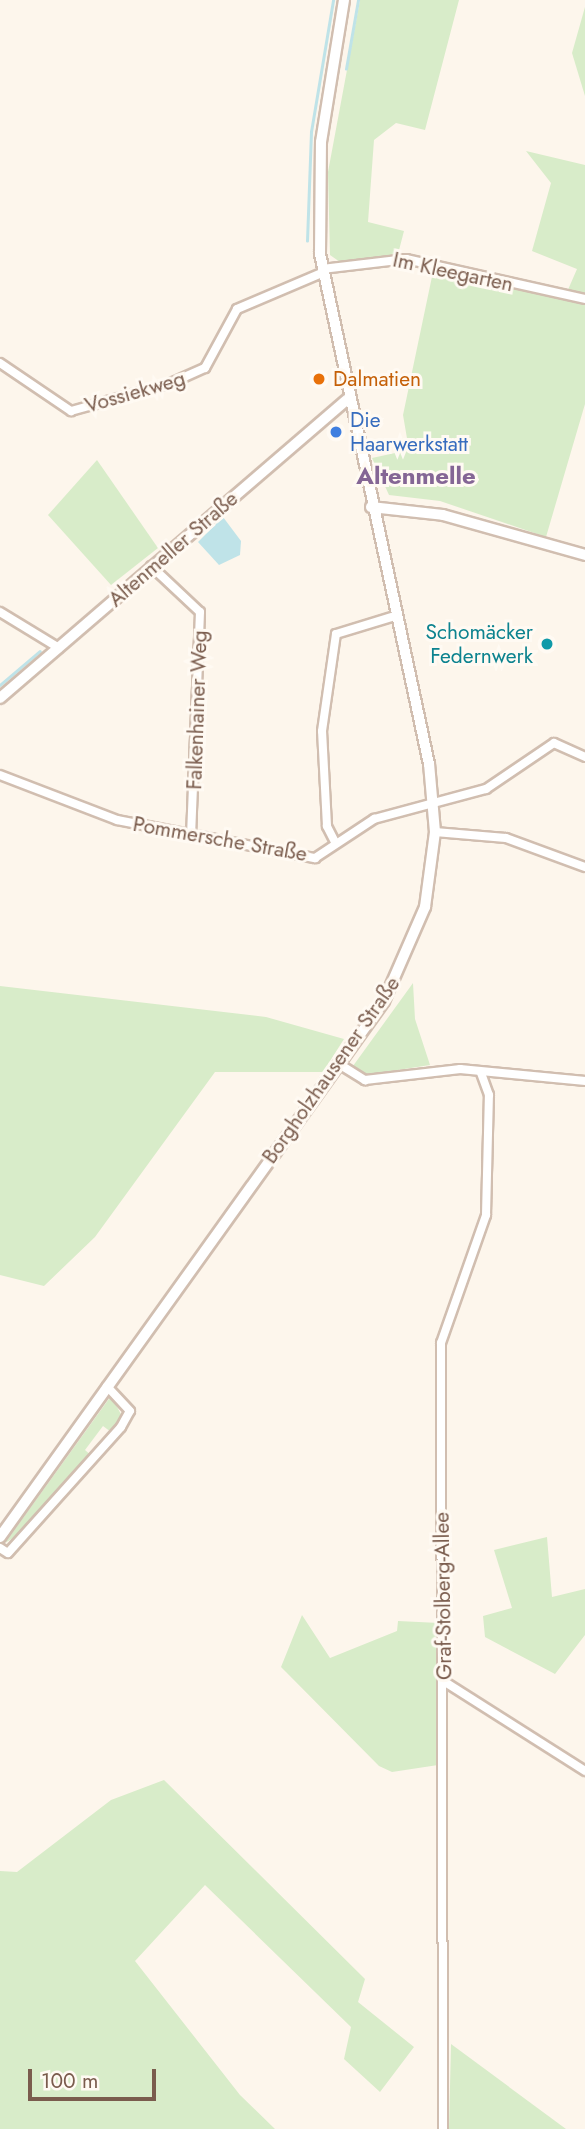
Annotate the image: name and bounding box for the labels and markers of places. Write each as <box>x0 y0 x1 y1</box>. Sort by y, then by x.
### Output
place label: Dalmatien <box>333 366 421 392</box>
marker: Dalmatien <box>311 371 327 387</box>
place label: Die Haarwerkstatt <box>350 407 468 457</box>
marker: Die Haarwerkstatt <box>328 424 344 440</box>
place label: Schomäcker Federnwerk <box>425 619 533 669</box>
marker: Schomäcker Federnwerk <box>539 636 555 652</box>

